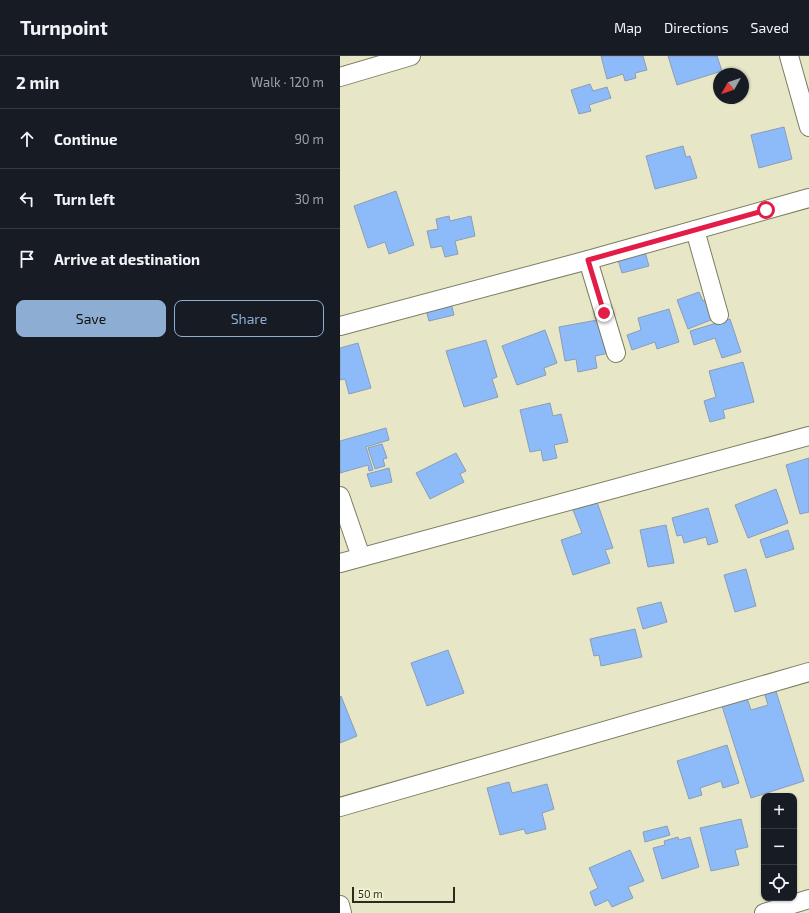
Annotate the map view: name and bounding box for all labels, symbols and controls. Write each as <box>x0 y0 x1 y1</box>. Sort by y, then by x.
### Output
text: Turnpoint <box>20 16 108 39</box>
text: Map <box>614 19 642 36</box>
text: Directions <box>664 19 729 36</box>
text: Saved <box>751 19 789 36</box>
north arrow <box>713 68 749 104</box>
text: 2 min <box>16 72 59 92</box>
text: Walk · 120 m <box>251 74 324 90</box>
icon: ahead <box>16 128 38 150</box>
text: Continue <box>54 130 117 148</box>
text: 90 m <box>294 131 324 147</box>
icon: left <box>16 188 38 210</box>
text: Turn left <box>54 190 115 208</box>
text: 30 m <box>295 191 324 207</box>
route start <box>757 201 775 219</box>
icon: arrive <box>16 248 38 270</box>
text: Arrive at destination <box>54 250 200 268</box>
button: Save <box>16 300 166 337</box>
button: Share <box>174 300 324 337</box>
route end <box>595 304 613 322</box>
map controls <box>761 793 797 901</box>
button: + <box>761 793 797 829</box>
button: − <box>761 829 797 865</box>
button: locate <box>761 865 797 901</box>
scale bar <box>352 885 455 904</box>
text: 50 m <box>358 887 383 900</box>

